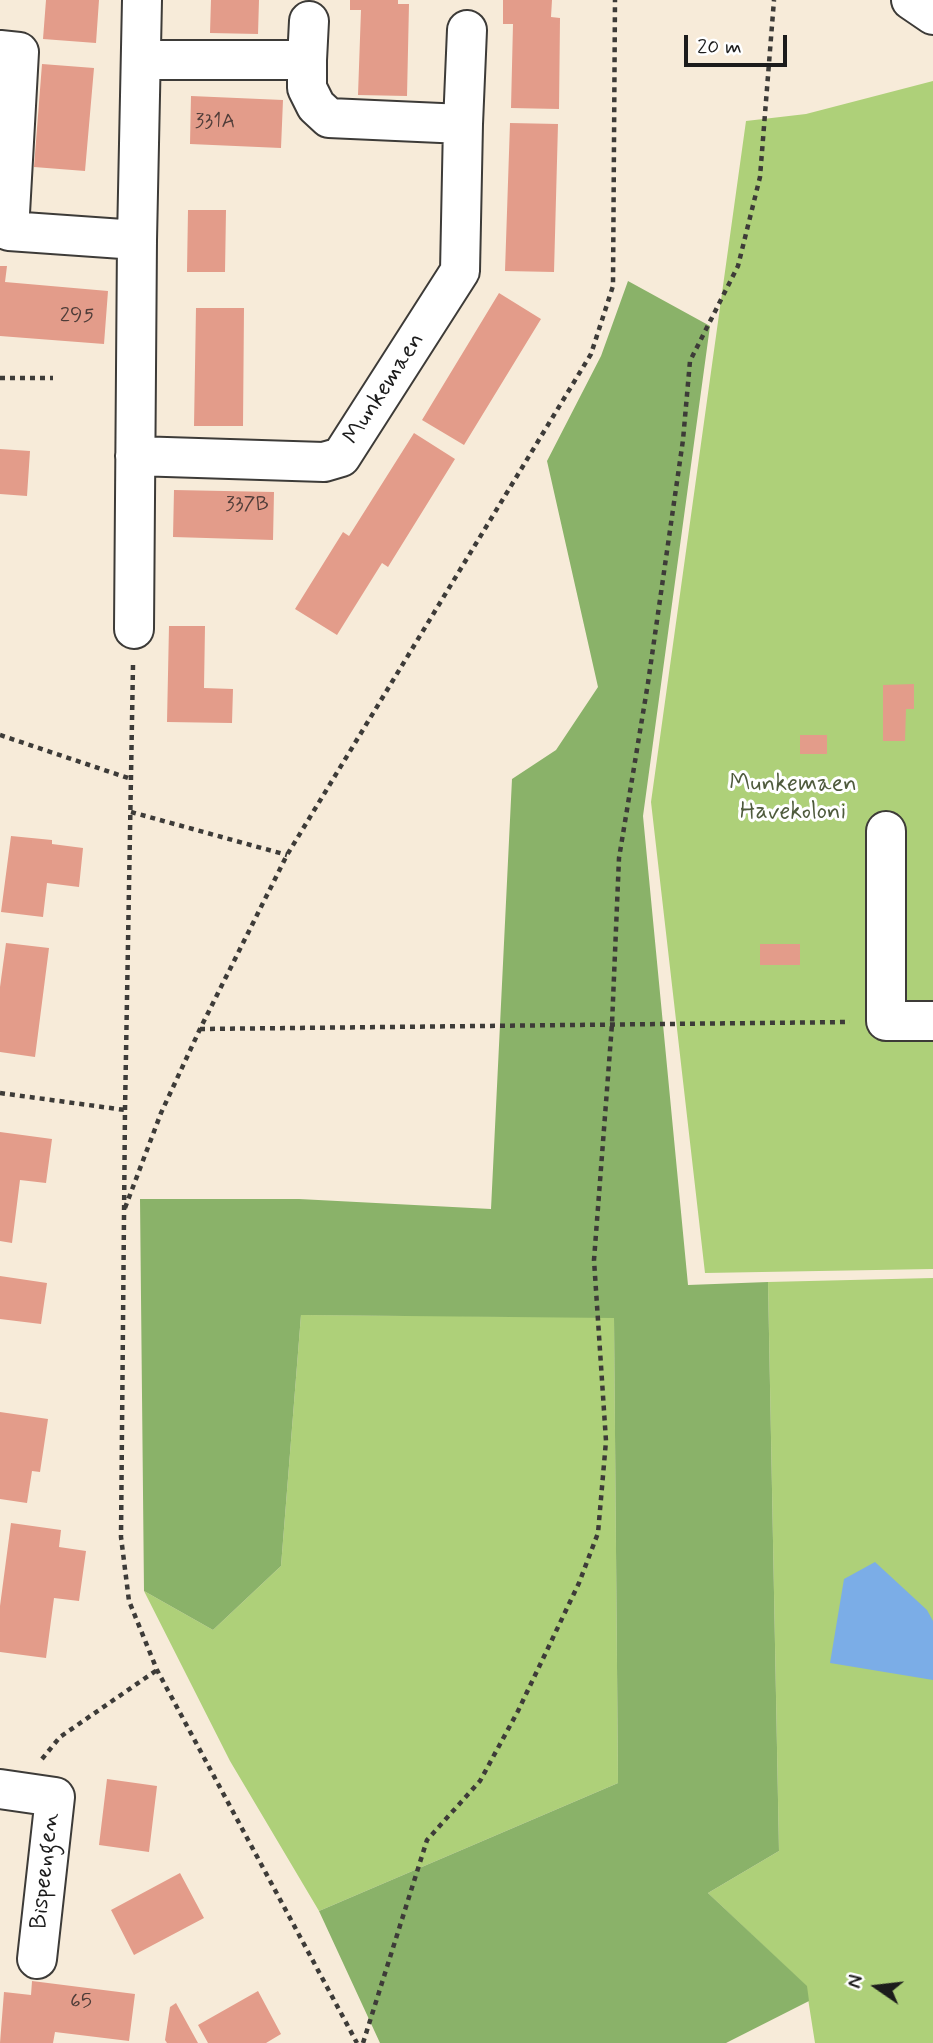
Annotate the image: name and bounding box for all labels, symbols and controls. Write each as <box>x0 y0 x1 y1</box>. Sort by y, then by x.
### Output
scale bar <box>688 21 791 65</box>
text: 20 m <box>697 33 742 61</box>
house number: 331A <box>195 110 235 136</box>
house number: 295 <box>60 304 94 330</box>
street label: Munkemaen <box>338 328 432 450</box>
house number: 337B <box>225 493 269 519</box>
park label: Munkemaen Havekoloni <box>729 771 857 827</box>
street label: Bispeengen <box>26 1811 66 1931</box>
north arrow <box>842 1952 912 2022</box>
text: N <box>842 1973 870 1991</box>
house number: 65 <box>70 1990 92 2016</box>

